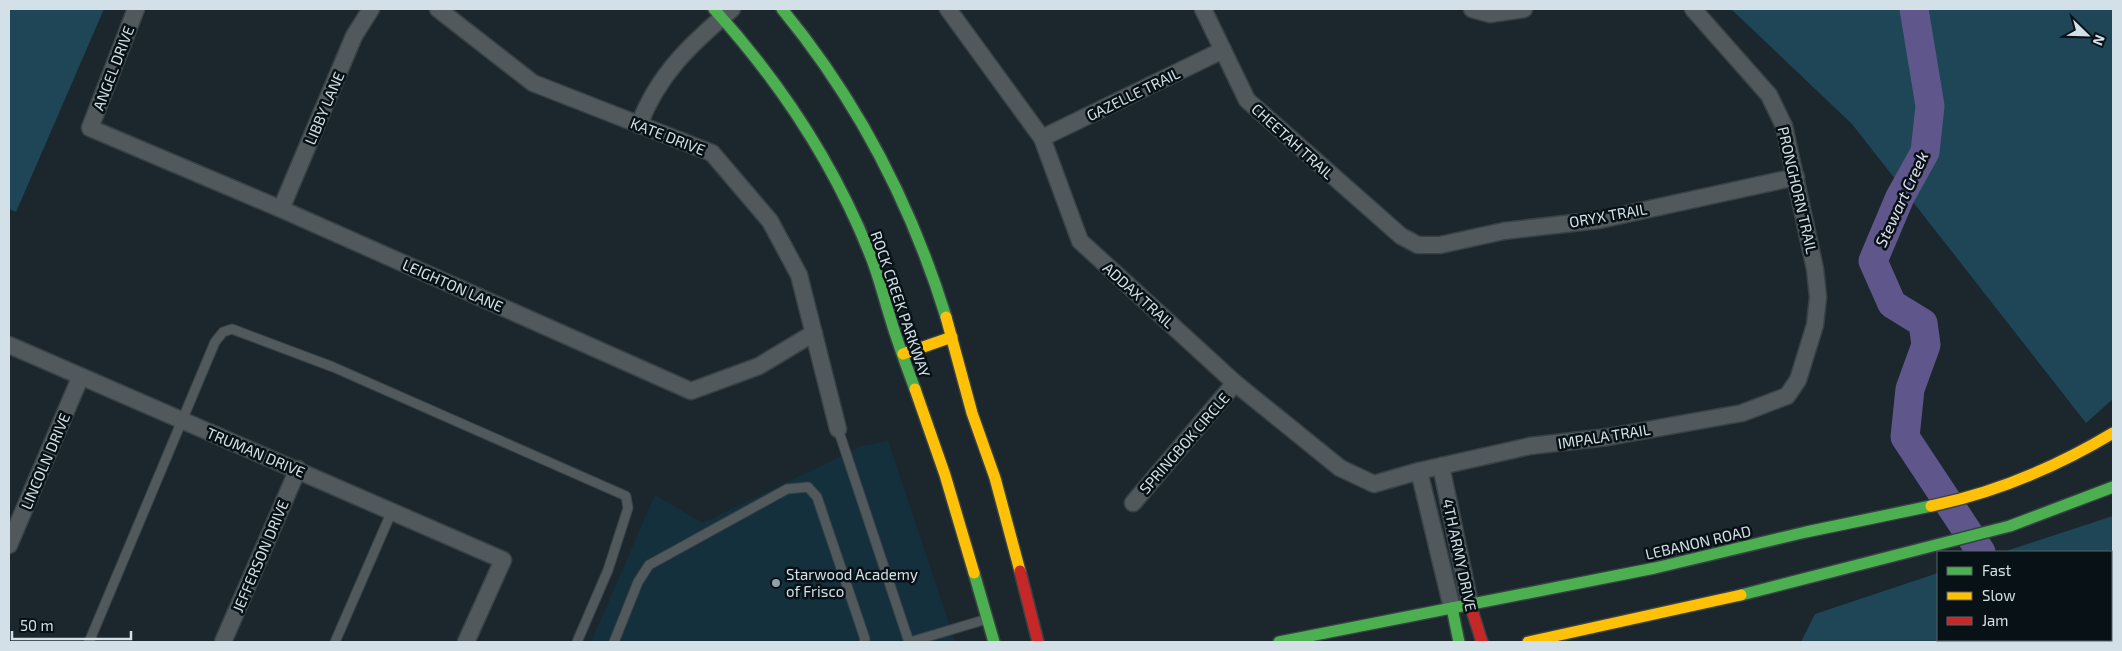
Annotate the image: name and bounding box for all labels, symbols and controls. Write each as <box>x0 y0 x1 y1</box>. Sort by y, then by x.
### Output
north arrow <box>2062 10 2112 60</box>
street label: ANGEL DRIVE <box>89 23 137 113</box>
text: N <box>2090 32 2109 48</box>
street label: GAZELLE TRAIL <box>1083 64 1183 124</box>
street label: LIBBY LANE <box>301 69 347 147</box>
street label: CHEETAH TRAIL <box>1248 99 1338 183</box>
street label: KATE DRIVE <box>628 114 708 158</box>
street label: PRONGHORN TRAIL <box>1775 125 1821 256</box>
water label: Stewart Creek <box>1871 148 1931 250</box>
street label: ORYX TRAIL <box>1568 199 1649 231</box>
street label: ROCK CREEK PARKWAY <box>868 229 935 380</box>
street label: LEIGHTON LANE <box>400 255 506 315</box>
street label: ADDAX TRAIL <box>1100 258 1179 332</box>
street label: SPRINGBOK CIRCLE <box>1135 389 1233 497</box>
street label: LINCOLN DRIVE <box>17 410 73 512</box>
street label: IMPALA TRAIL <box>1556 420 1652 452</box>
street label: TRUMAN DRIVE <box>204 423 308 481</box>
street label: JEFFERSON DRIVE <box>228 497 292 615</box>
street label: 4TH ARMY DRIVE <box>1439 497 1481 613</box>
street label: LEBANON ROAD <box>1643 521 1753 563</box>
legend <box>1937 551 2112 641</box>
text: Fast <box>1982 561 2012 579</box>
place label: Starwood Academy of Frisco <box>786 565 918 600</box>
marker: Starwood Academy of Frisco <box>770 577 782 589</box>
text: Slow <box>1982 586 2016 604</box>
scale bar <box>12 608 131 640</box>
text: Jam <box>1982 611 2008 629</box>
text: 50 m <box>20 616 54 634</box>

